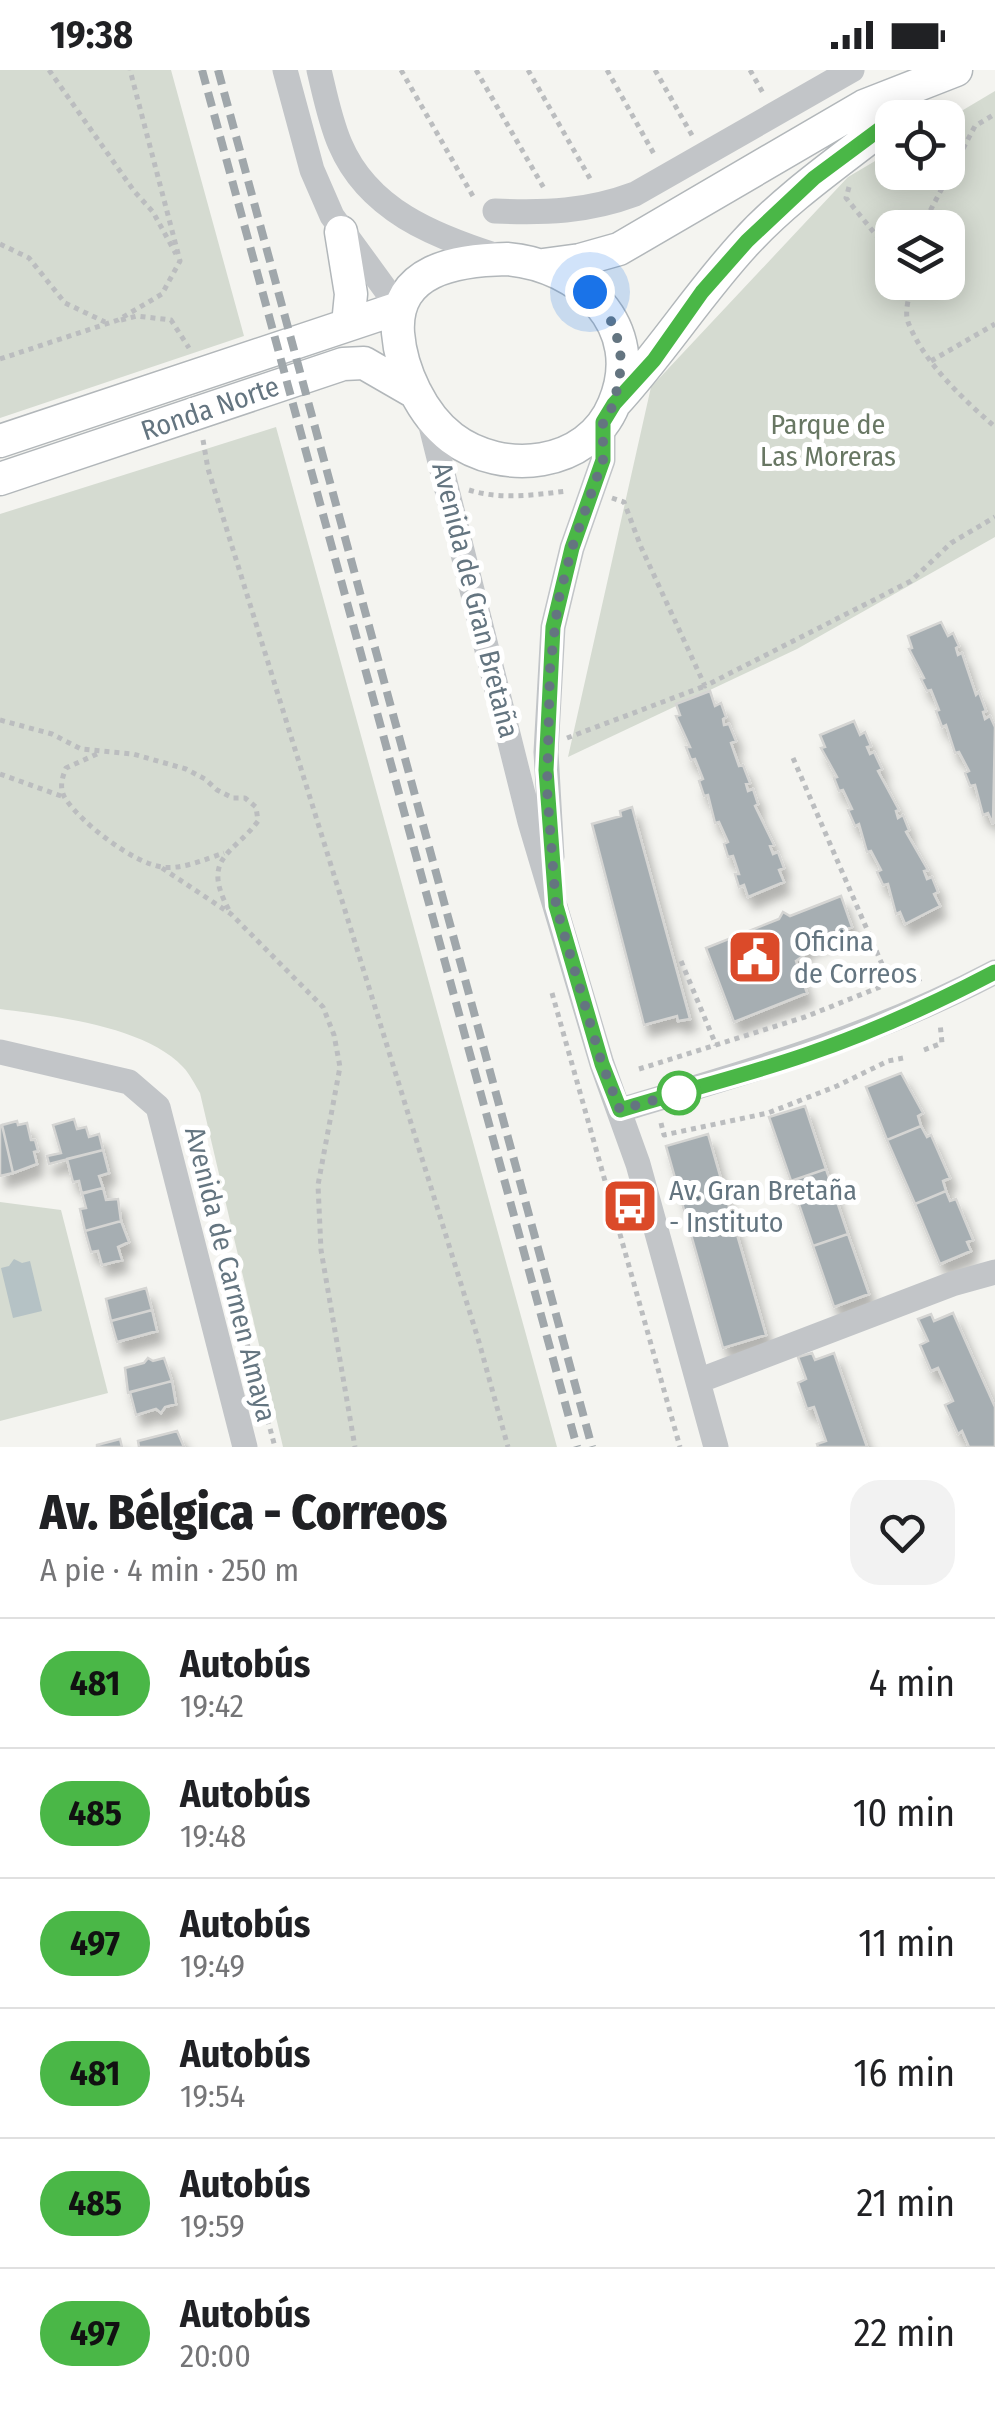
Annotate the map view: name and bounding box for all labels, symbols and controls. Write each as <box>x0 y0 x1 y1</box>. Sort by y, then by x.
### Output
text: 19:38 <box>50 12 133 58</box>
map controls <box>875 100 965 300</box>
button: locate <box>875 100 965 190</box>
button: layers <box>875 210 965 300</box>
your location <box>565 267 615 317</box>
street label: Ronda Norte <box>137 369 283 447</box>
park label: Parque de Las Moreras <box>760 408 896 473</box>
street label: Avenida de Gran Bretaña <box>425 459 526 741</box>
place label: Oficina de Correos <box>794 925 917 990</box>
public building icon: Oficina de Correos <box>725 927 785 987</box>
unlabelled marker <box>658 1072 700 1114</box>
street label: Avenida de Carmen Amaya <box>178 1123 283 1425</box>
place label: Av. Gran Bretaña - Instituto <box>669 1174 857 1239</box>
bus stop icon: Av. Gran Bretaña - Instituto <box>600 1176 660 1236</box>
button: heart <box>850 1480 955 1585</box>
text: Av. Bélgica - Correos <box>40 1484 447 1542</box>
text: A pie · 4 min · 250 m <box>40 1551 299 1589</box>
text: Autobús <box>180 1641 310 1687</box>
text: 4 min <box>869 1660 955 1706</box>
text: 481 <box>70 1662 120 1704</box>
text: 19:42 <box>180 1687 244 1725</box>
text: Autobús <box>180 1771 310 1817</box>
text: 10 min <box>853 1790 955 1836</box>
text: 485 <box>68 1792 122 1834</box>
text: 19:48 <box>180 1817 246 1855</box>
text: Autobús <box>180 1901 310 1947</box>
text: 11 min <box>858 1920 955 1966</box>
text: 497 <box>70 1922 120 1964</box>
text: 19:49 <box>180 1947 245 1985</box>
text: Autobús <box>180 2031 310 2077</box>
text: 16 min <box>854 2050 955 2096</box>
text: 481 <box>70 2052 120 2094</box>
text: 19:54 <box>180 2077 245 2115</box>
text: Autobús <box>180 2161 310 2207</box>
text: 21 min <box>857 2180 955 2226</box>
text: 485 <box>68 2182 122 2224</box>
text: 19:59 <box>180 2207 245 2245</box>
text: Autobús <box>180 2291 310 2337</box>
text: 22 min <box>854 2310 955 2356</box>
text: 497 <box>70 2312 120 2354</box>
text: 20:00 <box>180 2337 251 2375</box>

